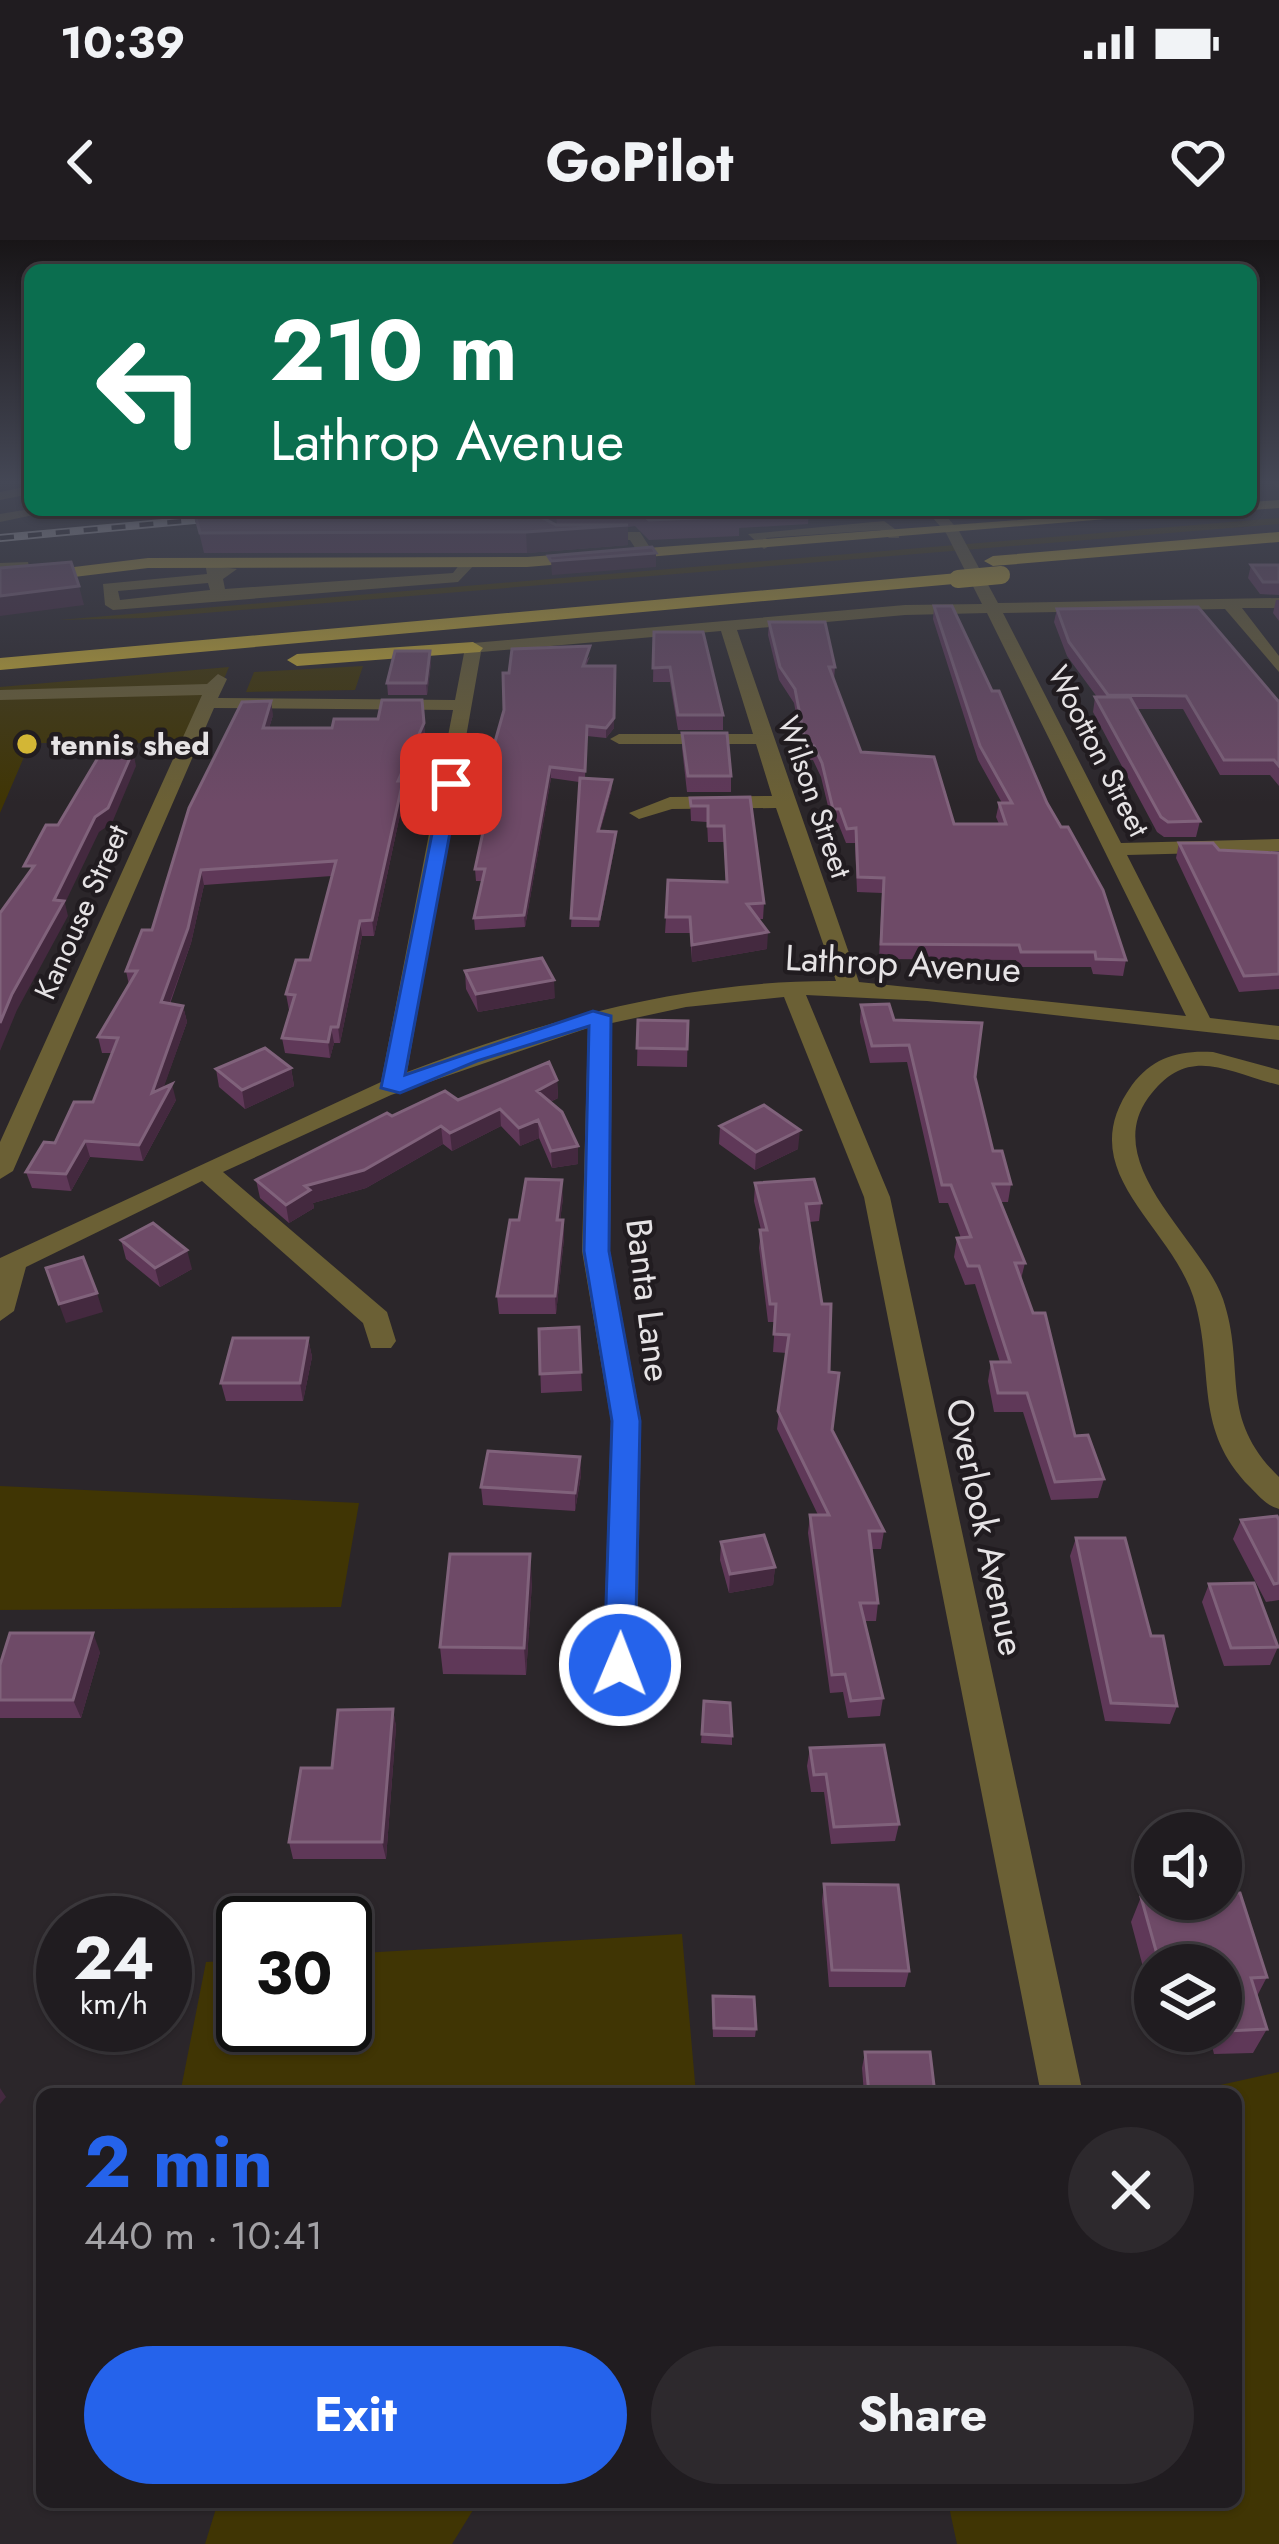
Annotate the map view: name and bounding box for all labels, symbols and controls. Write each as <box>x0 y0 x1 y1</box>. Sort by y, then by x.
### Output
text: 10:39 <box>60 10 185 75</box>
text: GoPilot <box>546 123 733 201</box>
icon: back <box>48 129 114 195</box>
icon: heart <box>1165 129 1231 195</box>
text: 210 m <box>270 290 518 412</box>
icon: left <box>72 312 228 468</box>
text: Lathrop Avenue <box>270 402 624 480</box>
street label: Wootton Street <box>1037 658 1161 845</box>
street label: Wilson Street <box>767 710 863 885</box>
place label: tennis shed <box>51 723 210 766</box>
marker: tennis shed <box>14 731 40 757</box>
pin <box>400 733 502 835</box>
icon: arrive <box>418 751 484 817</box>
street label: Kanouse Street <box>23 817 139 1006</box>
street label: Lathrop Avenue <box>784 931 1022 995</box>
street label: Banta Lane <box>613 1215 685 1385</box>
street label: Overlook Avenue <box>933 1394 1039 1660</box>
position arrow <box>557 1602 683 1728</box>
map controls <box>1134 1812 1242 2052</box>
button: sound <box>1134 1812 1242 1920</box>
speed limit sign: 30 <box>216 1896 372 2052</box>
text: 24 <box>73 1915 155 2002</box>
button: layers <box>1134 1944 1242 2052</box>
text: km/h <box>80 1982 148 2025</box>
text: 2 min <box>84 2110 273 2214</box>
button: close <box>1068 2127 1194 2253</box>
text: 440 m · 10:41 <box>84 2207 323 2264</box>
button: Exit <box>84 2346 627 2484</box>
button: Share <box>651 2346 1194 2484</box>

